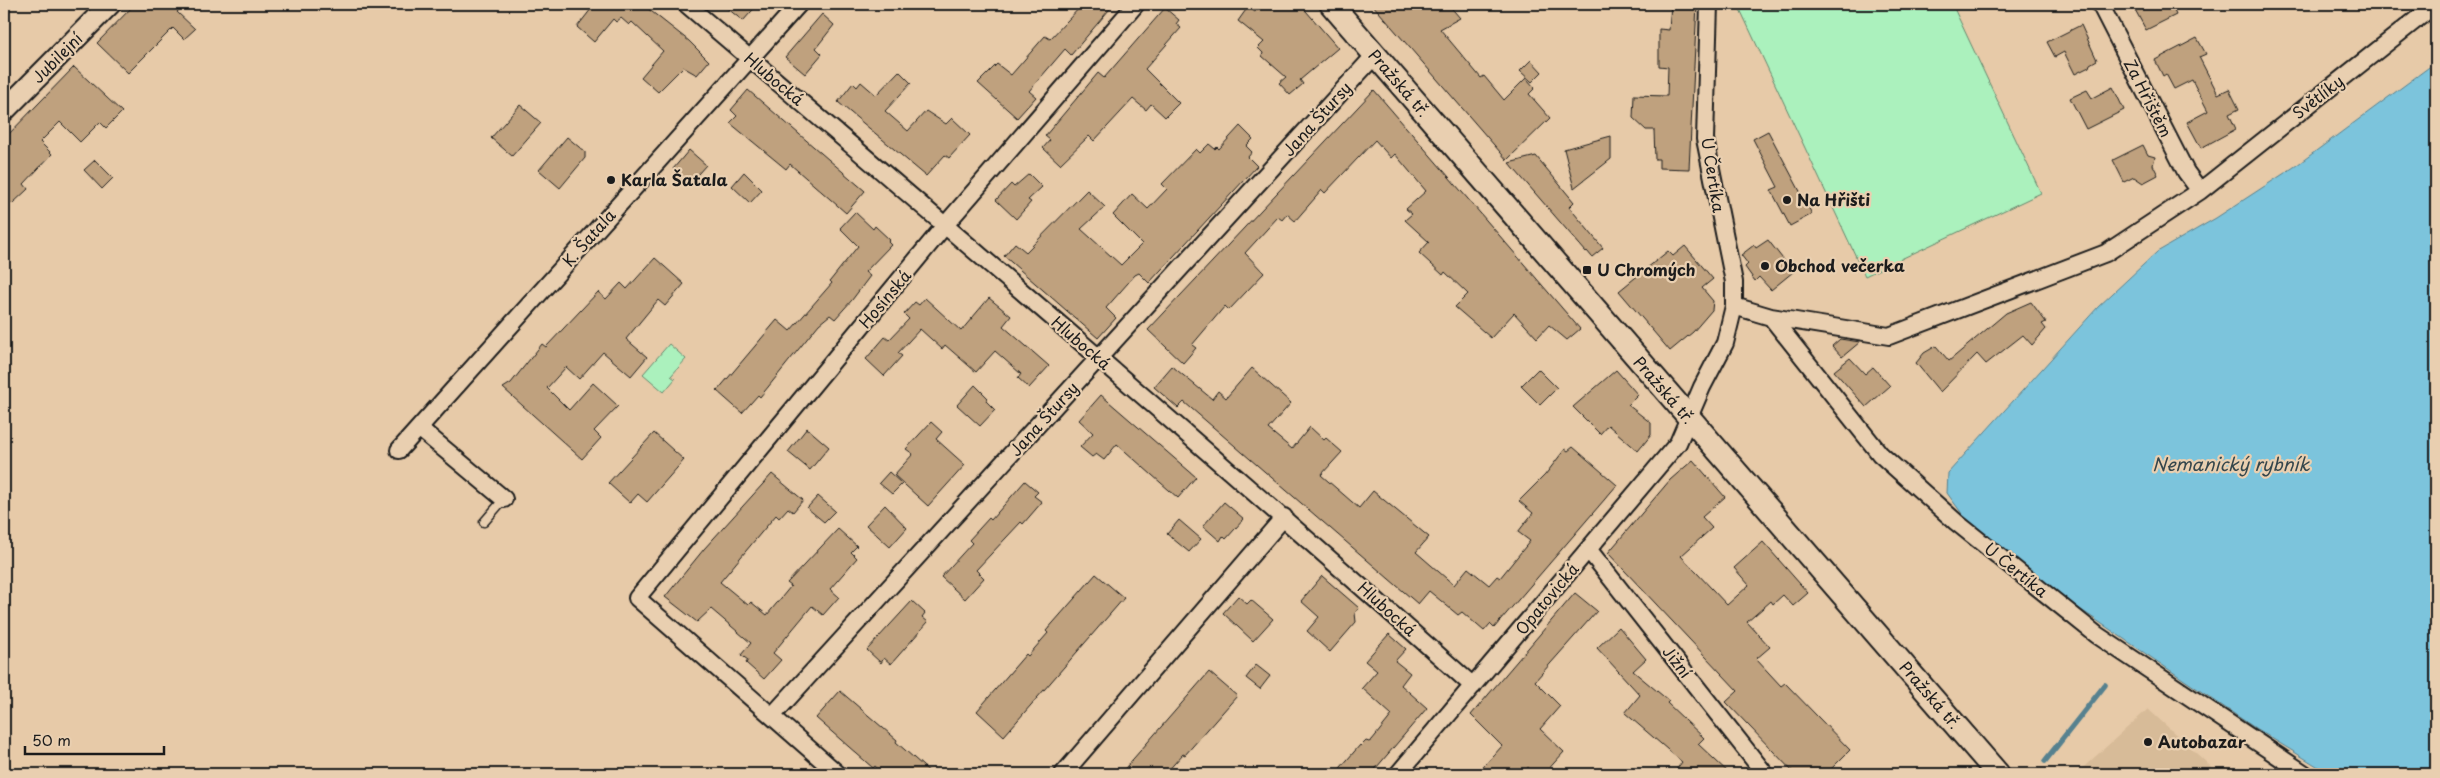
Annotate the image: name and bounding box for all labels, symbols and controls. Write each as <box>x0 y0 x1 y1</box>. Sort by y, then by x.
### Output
street label: Jubilejní <box>25 26 88 88</box>
street label: Pražská tř. <box>1364 43 1436 121</box>
street label: Hlubocká <box>739 46 810 111</box>
street label: Za Hřištěm <box>2119 54 2179 141</box>
street label: Světlíky <box>2287 69 2348 124</box>
street label: Jana Štursy <box>1276 76 1356 161</box>
street label: U Čertíka <box>1696 136 1732 214</box>
place label: Karla Šatala <box>621 167 728 191</box>
marker: Karla Šatala <box>605 174 617 186</box>
place label: Na Hřišti <box>1797 187 1870 211</box>
marker: Na Hřišti <box>1781 194 1793 206</box>
street label: K. Šatala <box>556 203 620 271</box>
place label: Obchod večerka <box>1775 253 1905 277</box>
place label: U Chromých <box>1597 257 1696 281</box>
marker: Obchod večerka <box>1759 260 1771 272</box>
street label: Hosínská <box>853 264 916 333</box>
marker: U Chromých <box>1581 264 1593 276</box>
street label: Hlubocká <box>1047 310 1117 375</box>
street label: Pražská tř. <box>1629 350 1701 428</box>
street label: Jana Štursy <box>1003 376 1083 461</box>
water label: Nemanický rybník <box>2152 450 2310 477</box>
street label: U Čertíka <box>1980 536 2054 602</box>
street label: Opatovická <box>1509 557 1584 639</box>
street label: Hlubocká <box>1353 575 1422 641</box>
street label: Jižní <box>1657 640 1698 683</box>
street label: Pražská tř. <box>1895 655 1967 733</box>
scale bar <box>25 723 164 755</box>
text: 50 m <box>32 728 71 751</box>
place label: Autobazar <box>2158 729 2247 753</box>
marker: Autobazar <box>2142 736 2154 748</box>

